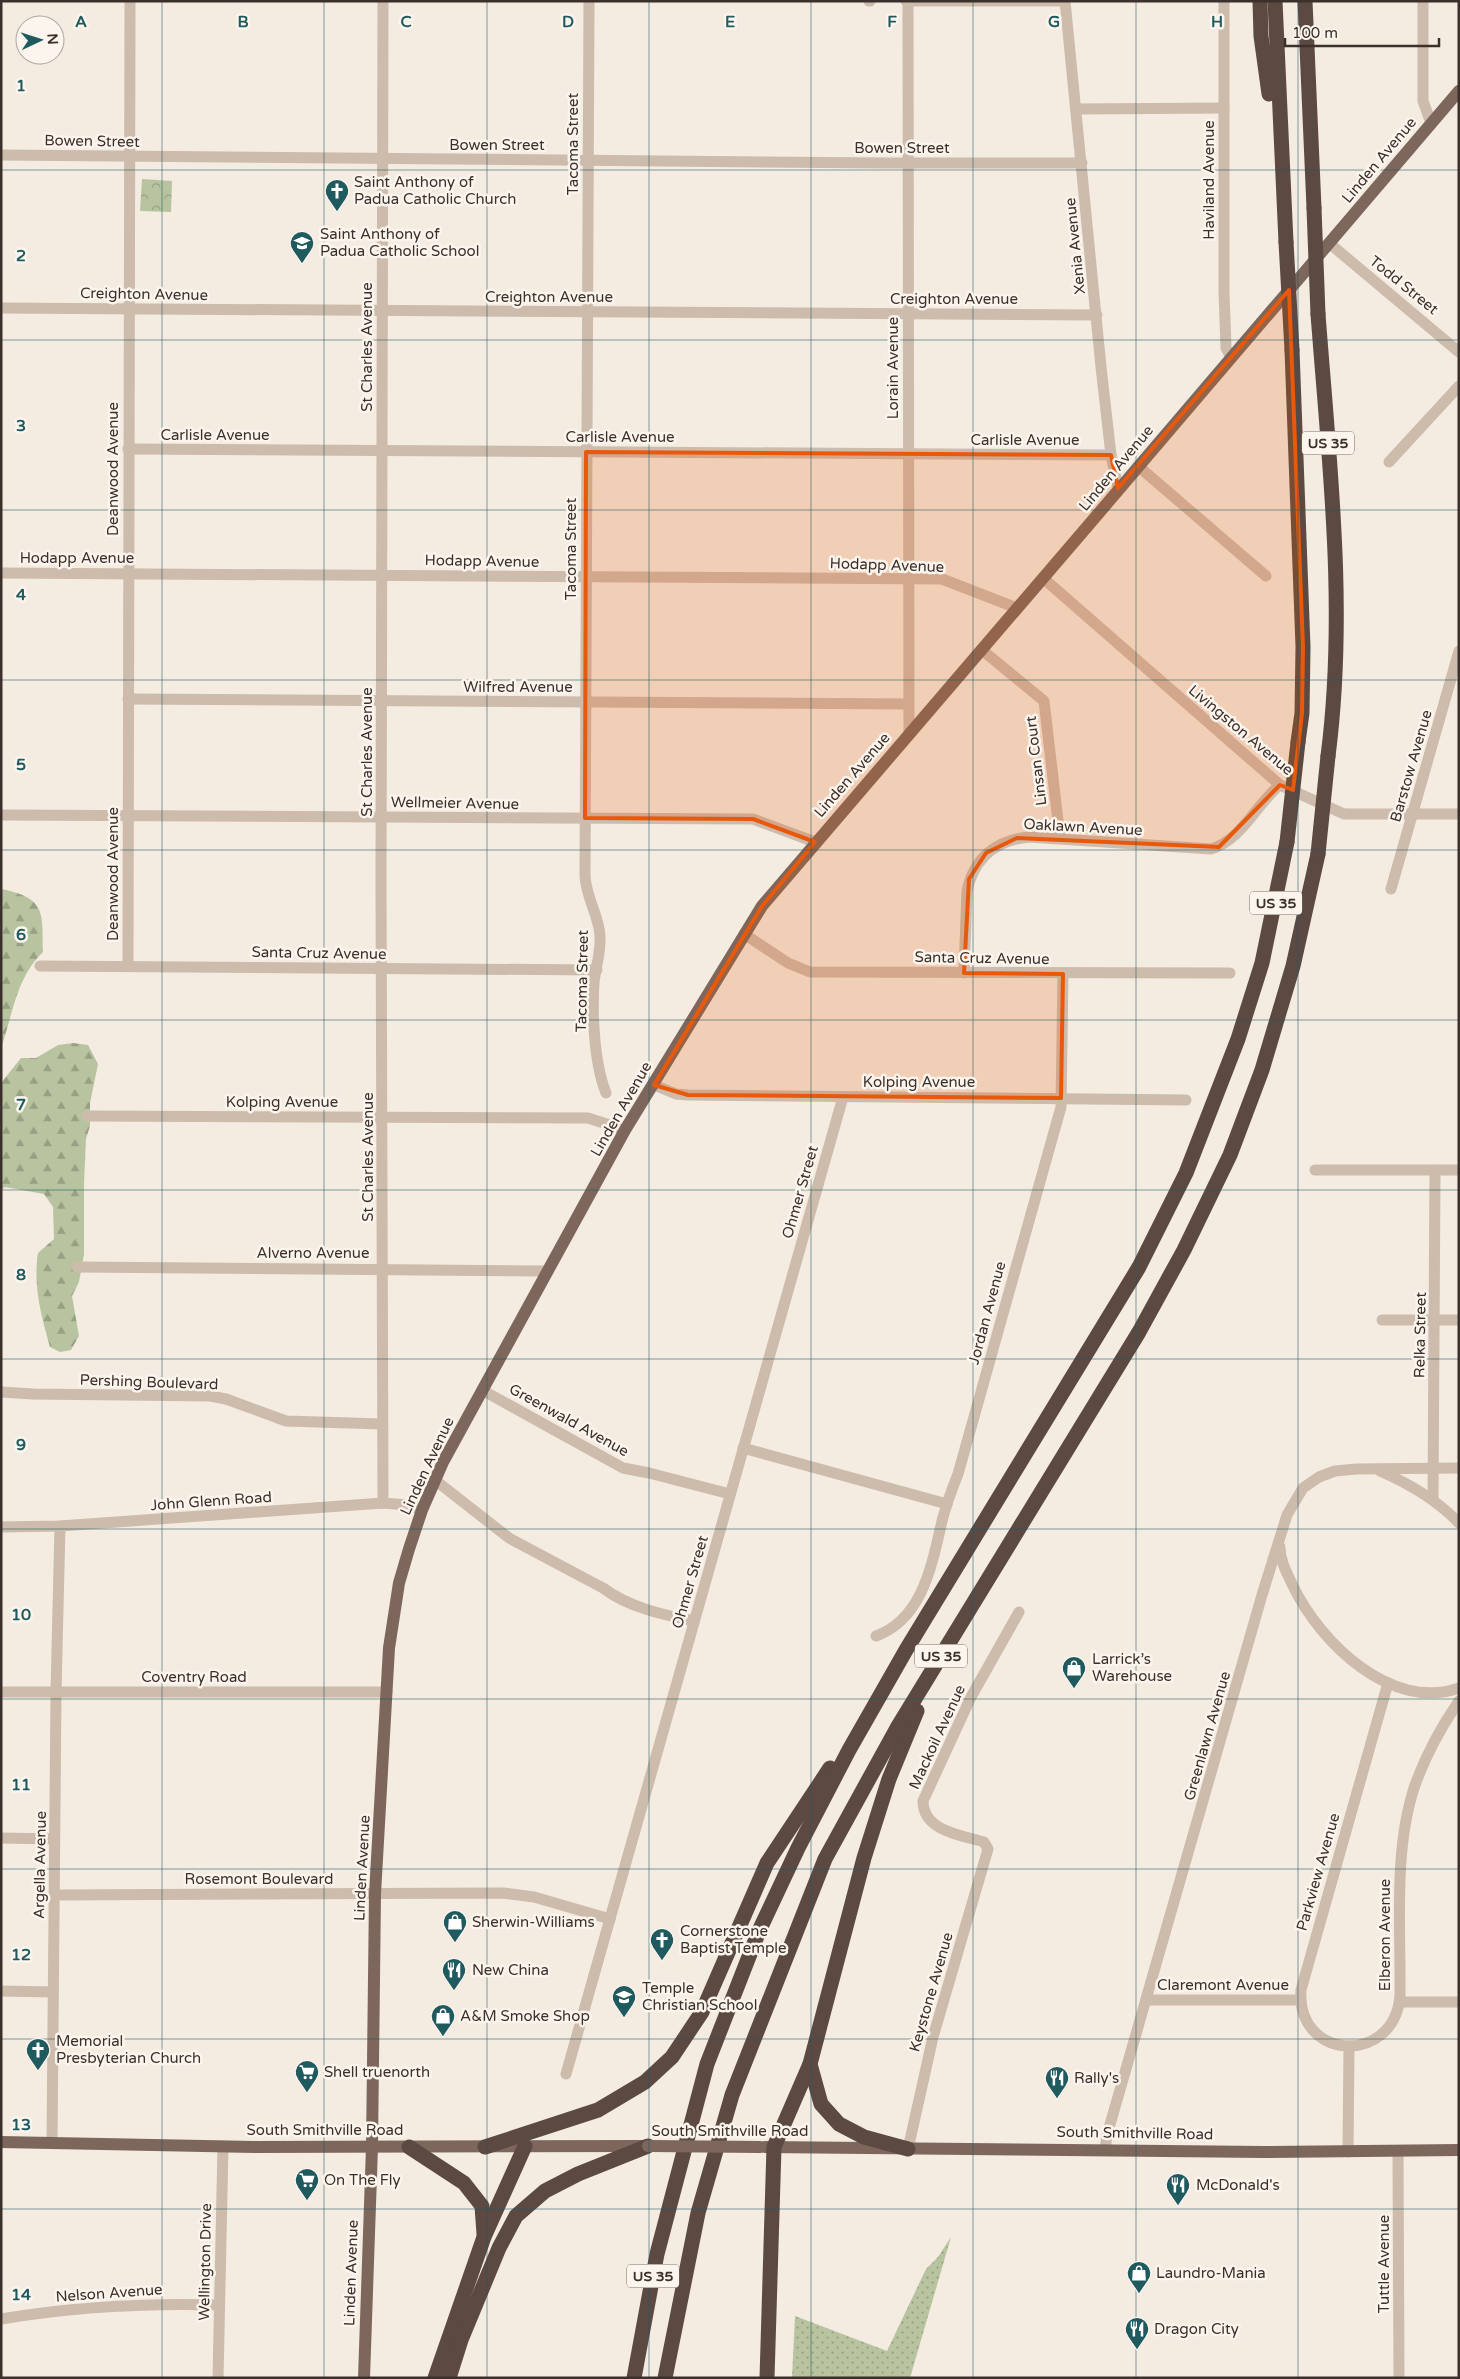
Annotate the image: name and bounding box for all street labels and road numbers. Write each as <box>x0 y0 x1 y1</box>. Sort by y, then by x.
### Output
street label: Tacoma Street <box>564 93 582 195</box>
street label: Linden Avenue <box>1338 114 1420 206</box>
street label: Haviland Avenue <box>1200 120 1218 240</box>
street label: Bowen Street <box>44 131 140 151</box>
street label: Bowen Street <box>449 136 545 154</box>
street label: Bowen Street <box>854 139 950 157</box>
street label: Xenia Avenue <box>1061 197 1089 295</box>
street label: Todd Street <box>1366 252 1442 318</box>
street label: St Charles Avenue <box>358 282 376 412</box>
street label: Creighton Avenue <box>80 284 208 304</box>
street label: Creighton Avenue <box>485 288 613 306</box>
street label: Creighton Avenue <box>890 290 1018 308</box>
street label: Lorain Avenue <box>884 317 902 419</box>
street label: Deanwood Avenue <box>104 402 122 536</box>
street label: Linden Avenue <box>1075 422 1157 514</box>
street label: Carlisle Avenue <box>160 426 270 444</box>
street label: Carlisle Avenue <box>565 428 675 446</box>
street label: Carlisle Avenue <box>970 431 1080 449</box>
road number: US 35 <box>1302 432 1354 454</box>
street label: Tacoma Street <box>562 498 580 600</box>
street label: Hodapp Avenue <box>20 549 134 567</box>
street label: Hodapp Avenue <box>425 551 539 571</box>
street label: Hodapp Avenue <box>829 554 945 576</box>
street label: Wilfred Avenue <box>463 678 573 696</box>
street label: Livingston Avenue <box>1185 681 1297 779</box>
street label: St Charles Avenue <box>358 687 376 817</box>
street label: Barstow Avenue <box>1386 708 1436 824</box>
street label: Linsan Court <box>1022 715 1050 807</box>
street label: Linden Avenue <box>810 729 894 821</box>
street label: Wellmeier Avenue <box>391 793 519 813</box>
street label: Deanwood Avenue <box>104 807 122 941</box>
street label: Oaklawn Avenue <box>1023 815 1143 839</box>
road number: US 35 <box>1250 891 1302 914</box>
street label: Tacoma Street <box>572 929 592 1032</box>
street label: Santa Cruz Avenue <box>251 943 387 963</box>
street label: Santa Cruz Avenue <box>914 948 1050 968</box>
street label: Linden Avenue <box>587 1059 655 1159</box>
street label: Kolping Avenue <box>863 1073 975 1091</box>
street label: St Charles Avenue <box>359 1092 377 1222</box>
street label: Kolping Avenue <box>226 1093 338 1111</box>
street label: Ohmer Street <box>778 1143 822 1241</box>
street label: Alverno Avenue <box>257 1244 369 1262</box>
street label: Jordan Avenue <box>965 1259 1009 1367</box>
street label: Relka Street <box>1410 1292 1430 1378</box>
street label: Pershing Boulevard <box>79 1371 219 1393</box>
street label: Greenwald Avenue <box>506 1380 632 1460</box>
street label: Linden Avenue <box>396 1414 458 1518</box>
street label: John Glenn Road <box>150 1488 272 1514</box>
street label: Ohmer Street <box>668 1533 712 1631</box>
road number: US 35 <box>915 1644 967 1668</box>
street label: Coventry Road <box>141 1668 247 1686</box>
street label: Greenlawn Avenue <box>1180 1669 1234 1803</box>
street label: Mackoil Avenue <box>905 1682 969 1792</box>
street label: Argella Avenue <box>30 1811 50 1919</box>
street label: Parkview Avenue <box>1293 1811 1343 1933</box>
street label: Linden Avenue <box>350 1815 374 1921</box>
street label: Rosemont Boulevard <box>185 1870 333 1888</box>
street label: Elberon Avenue <box>1376 1879 1394 1991</box>
street label: Keystone Avenue <box>905 1930 957 2054</box>
street label: Claremont Avenue <box>1157 1976 1289 1994</box>
street label: South Smithville Road <box>247 2121 403 2139</box>
street label: South Smithville Road <box>652 2122 808 2140</box>
street label: South Smithville Road <box>1056 2123 1214 2143</box>
street label: Wellington Drive <box>195 2203 215 2321</box>
street label: Tuttle Avenue <box>1375 2215 1393 2313</box>
street label: Linden Avenue <box>340 2220 362 2326</box>
road number: US 35 <box>627 2264 679 2288</box>
street label: Nelson Avenue <box>55 2280 163 2306</box>

